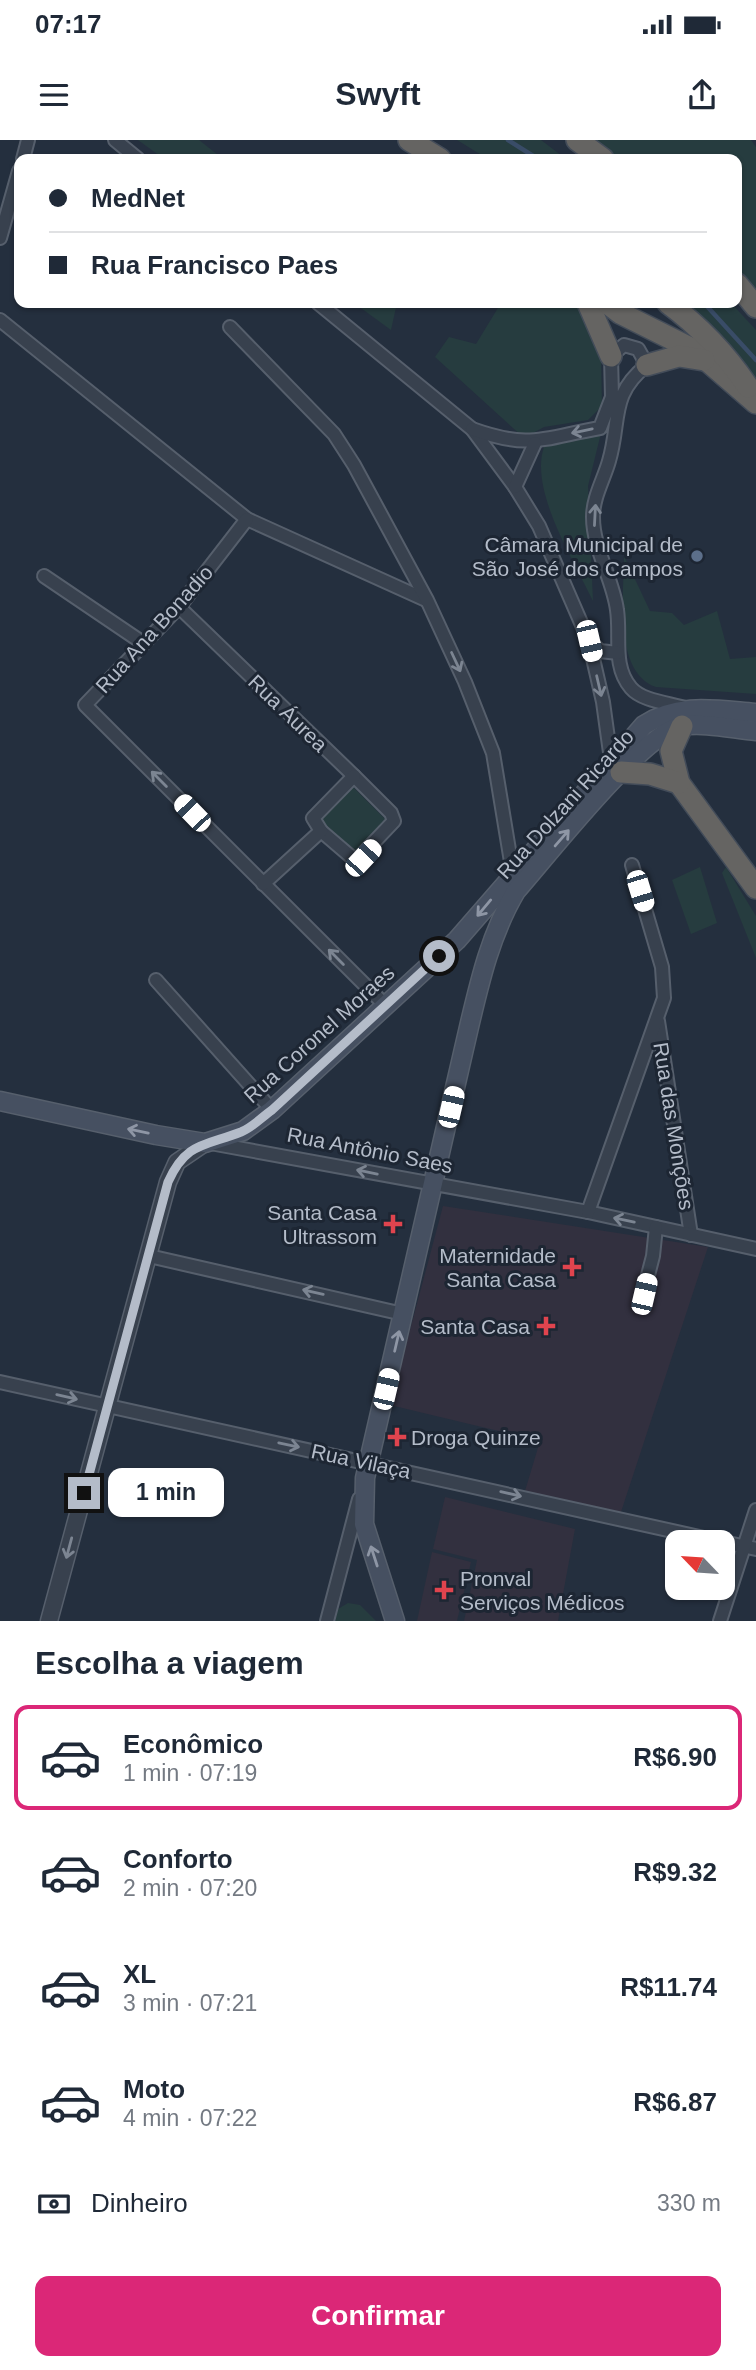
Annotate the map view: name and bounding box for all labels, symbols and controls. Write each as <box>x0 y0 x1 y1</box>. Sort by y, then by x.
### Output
text: 07:17 <box>35 9 102 39</box>
icon: menu <box>35 76 73 114</box>
text: Swyft <box>335 76 421 112</box>
icon: share <box>683 76 721 114</box>
text: MedNet <box>91 183 185 213</box>
text: Rua Francisco Paes <box>91 250 338 280</box>
one-way arrow <box>571 425 594 439</box>
one-way arrow <box>588 503 601 526</box>
place label: Câmara Municipal de São José dos Campos <box>472 533 683 580</box>
marker: Câmara Municipal de São José dos Campos <box>689 548 705 564</box>
street label: Rua Ana Bonadio <box>91 561 217 697</box>
car <box>575 618 604 664</box>
one-way arrow <box>449 651 463 672</box>
street label: Rua Áurea <box>244 670 332 756</box>
one-way arrow <box>593 674 606 697</box>
street label: Rua Dolzani Ricardo <box>492 725 638 883</box>
one-way arrow <box>150 770 167 787</box>
car <box>170 791 215 835</box>
one-way arrow <box>554 830 570 848</box>
car <box>341 835 386 881</box>
car <box>624 868 657 914</box>
one-way arrow <box>476 898 492 916</box>
route start <box>423 940 455 972</box>
one-way arrow <box>328 949 345 966</box>
street label: Rua Coronel Moraes <box>239 961 399 1107</box>
street label: Rua das Monções <box>649 1041 699 1211</box>
car <box>437 1084 466 1130</box>
street label: Rua Antônio Saes <box>285 1123 455 1177</box>
one-way arrow <box>127 1124 150 1137</box>
one-way arrow <box>356 1165 379 1179</box>
place label: Santa Casa Ultrassom <box>267 1201 377 1248</box>
one-way arrow <box>613 1213 636 1226</box>
marker: Santa Casa Ultrassom <box>383 1214 403 1234</box>
place label: Maternidade Santa Casa <box>439 1244 556 1291</box>
marker: Maternidade Santa Casa <box>562 1257 582 1277</box>
car <box>630 1271 659 1317</box>
one-way arrow <box>302 1285 325 1299</box>
place label: Santa Casa <box>420 1315 530 1338</box>
marker: Santa Casa <box>536 1316 556 1336</box>
one-way arrow <box>391 1330 404 1352</box>
car <box>372 1366 401 1412</box>
one-way arrow <box>55 1392 77 1405</box>
place label: Droga Quinze <box>411 1426 541 1449</box>
marker: Droga Quinze <box>389 1429 405 1445</box>
one-way arrow <box>277 1439 300 1453</box>
street label: Rua Vilaça <box>309 1439 413 1483</box>
callout: 1 min <box>108 1468 224 1518</box>
route end <box>68 1477 100 1509</box>
text: 1 min <box>136 1479 196 1505</box>
one-way arrow <box>499 1488 522 1502</box>
north arrow <box>665 1530 735 1600</box>
map controls <box>665 1530 735 1600</box>
one-way arrow <box>62 1536 75 1559</box>
one-way arrow <box>366 1545 379 1567</box>
place label: Pronval Serviços Médicos <box>460 1567 625 1614</box>
marker: Pronval Serviços Médicos <box>434 1580 454 1600</box>
text: Escolha a viagem <box>35 1645 304 1681</box>
icon: car <box>39 1726 102 1789</box>
text: Econômico <box>123 1729 263 1759</box>
text: R$6.90 <box>633 1742 717 1772</box>
text: 1 min · 07:19 <box>123 1760 257 1786</box>
icon: car <box>39 1841 102 1904</box>
text: Conforto <box>123 1844 233 1874</box>
text: R$9.32 <box>633 1857 717 1887</box>
text: 2 min · 07:20 <box>123 1875 257 1901</box>
icon: car <box>39 1956 102 2019</box>
text: XL <box>123 1959 156 1989</box>
text: R$11.74 <box>620 1972 717 2002</box>
text: 3 min · 07:21 <box>123 1990 257 2016</box>
icon: car <box>39 2071 102 2134</box>
text: Moto <box>123 2074 185 2104</box>
text: R$6.87 <box>633 2087 717 2117</box>
text: 4 min · 07:22 <box>123 2105 257 2131</box>
icon: cash <box>35 2185 73 2223</box>
text: Dinheiro <box>91 2188 188 2218</box>
text: 330 m <box>657 2190 721 2216</box>
button: Confirmar <box>35 2276 721 2356</box>

